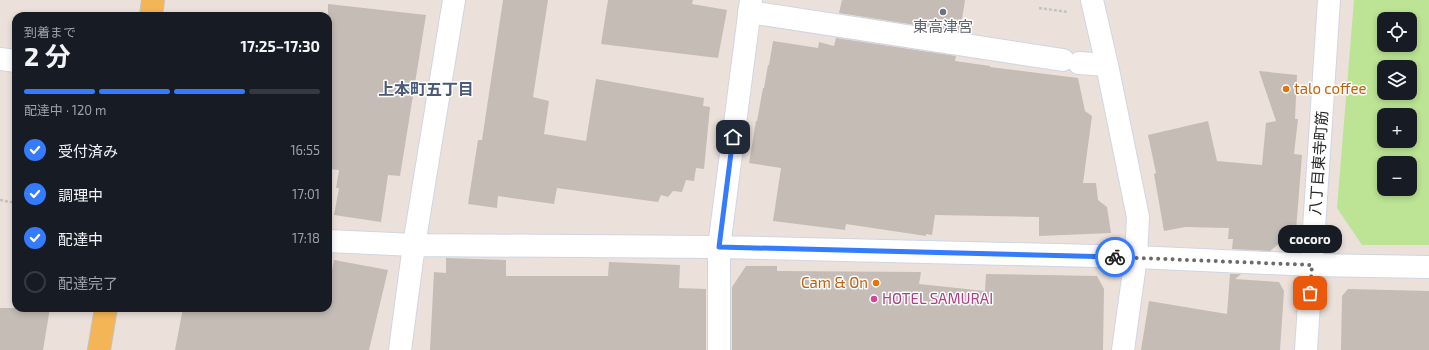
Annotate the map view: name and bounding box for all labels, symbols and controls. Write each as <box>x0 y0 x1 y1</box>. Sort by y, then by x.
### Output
marker: 東高津宮 <box>938 7 948 17</box>
map controls <box>1377 12 1417 196</box>
button: locate <box>1377 12 1417 52</box>
place label: 東高津宮 <box>913 17 973 35</box>
text: 到着まで <box>24 24 76 40</box>
text: 17:25–17:30 <box>241 37 320 55</box>
text: 2 分 <box>24 40 71 71</box>
button: layers <box>1377 60 1417 100</box>
district label: 上本町五丁目 <box>378 79 474 98</box>
place label: talo coffee <box>1294 79 1367 97</box>
marker: talo coffee <box>1281 84 1291 94</box>
text: 配達中 · 120 m <box>24 102 106 118</box>
button: + <box>1377 108 1417 148</box>
street label: 八丁目東寺町筋 <box>1305 110 1331 216</box>
pin <box>716 120 750 154</box>
icon: home <box>722 126 744 148</box>
icon: check <box>24 139 46 161</box>
text: 受付済み <box>58 142 118 160</box>
text: 16:55 <box>290 142 320 158</box>
button: − <box>1377 156 1417 196</box>
icon: check <box>24 183 46 205</box>
text: 調理中 <box>58 186 103 204</box>
text: 17:01 <box>292 186 320 202</box>
callout: cocoro <box>1278 225 1342 253</box>
icon: check <box>24 227 46 249</box>
text: 配達中 <box>58 230 103 248</box>
text: 17:18 <box>292 230 320 246</box>
text: cocoro <box>1289 231 1331 247</box>
courier <box>1095 237 1135 277</box>
icon: bike <box>1104 246 1126 268</box>
place label: Cam & On <box>801 273 868 291</box>
text: 配達完了 <box>58 274 118 292</box>
pin <box>1293 276 1327 310</box>
marker: Cam & On <box>871 278 881 288</box>
icon: bag <box>1299 282 1321 304</box>
place label: HOTEL SAMURAI <box>882 289 993 307</box>
marker: HOTEL SAMURAI <box>869 294 879 304</box>

